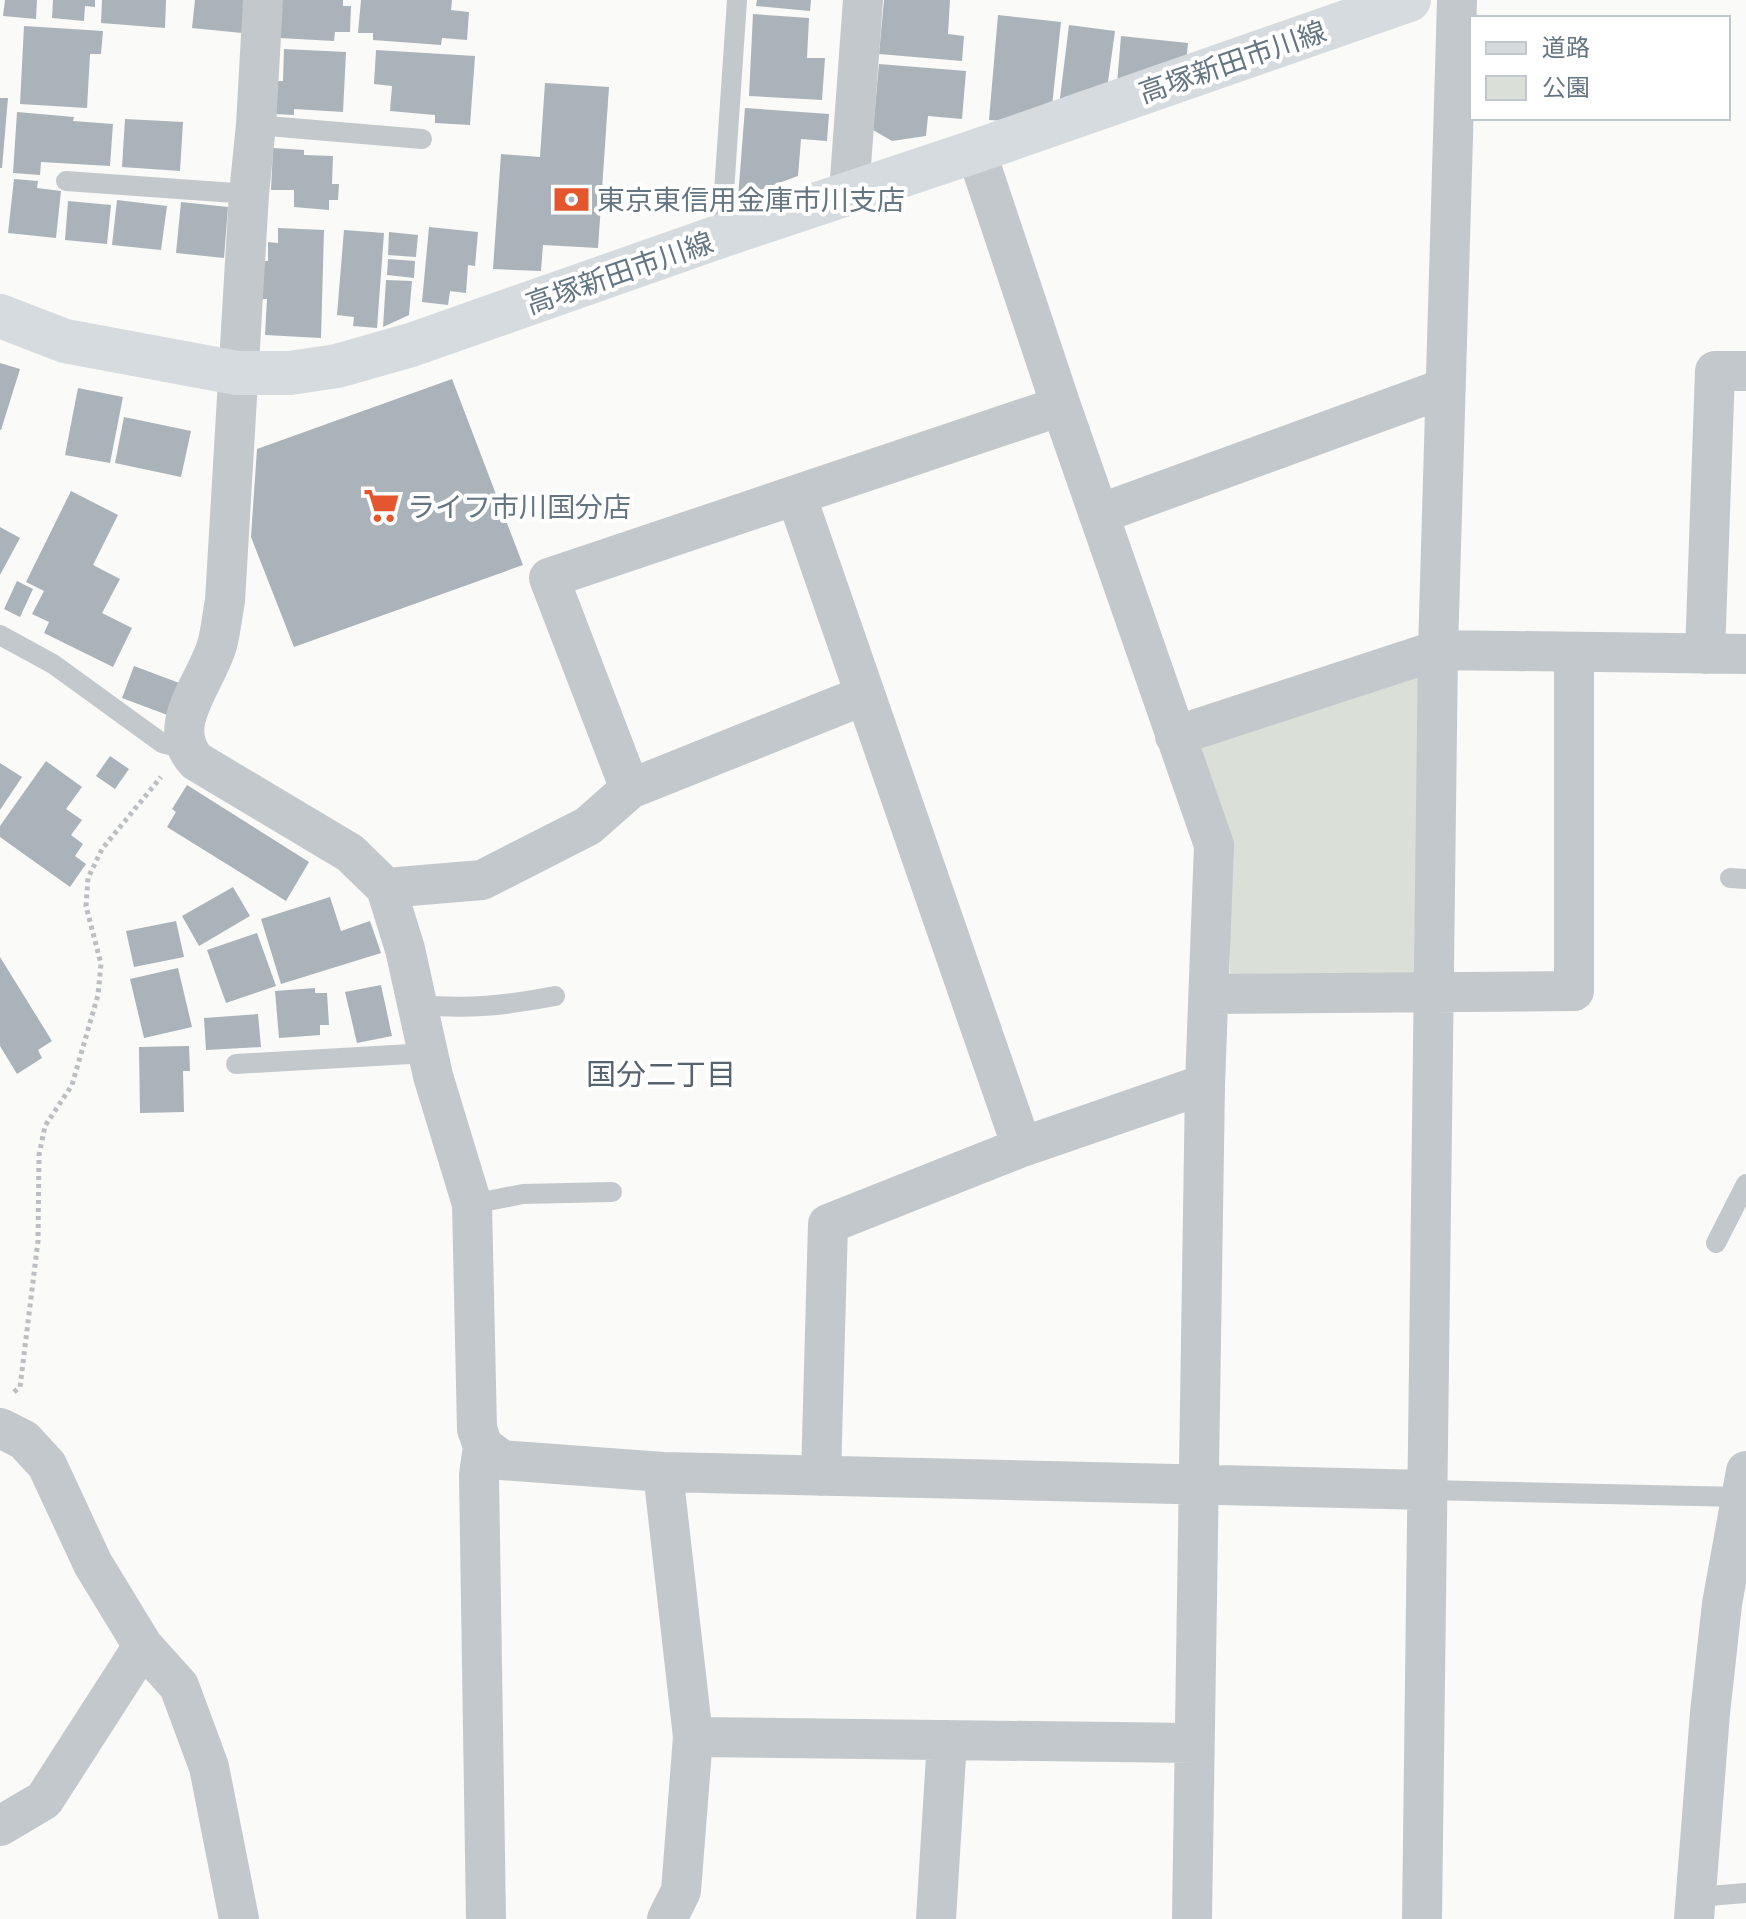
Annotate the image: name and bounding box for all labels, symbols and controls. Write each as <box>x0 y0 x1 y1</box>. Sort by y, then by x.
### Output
street label: 高塚新田市川線 <box>1133 11 1331 111</box>
legend <box>1470 16 1730 120</box>
text: 道路 <box>1542 30 1590 63</box>
text: 公園 <box>1542 70 1590 103</box>
bank icon: 東京東信用金庫市川支店 <box>552 180 590 218</box>
place label: 東京東信用金庫市川支店 <box>597 180 905 218</box>
street label: 高塚新田市川線 <box>520 222 718 322</box>
supermarket icon: ライフ市川国分店 <box>362 487 400 525</box>
place label: ライフ市川国分店 <box>407 487 631 525</box>
district label: 国分二丁目 <box>586 1053 736 1094</box>

